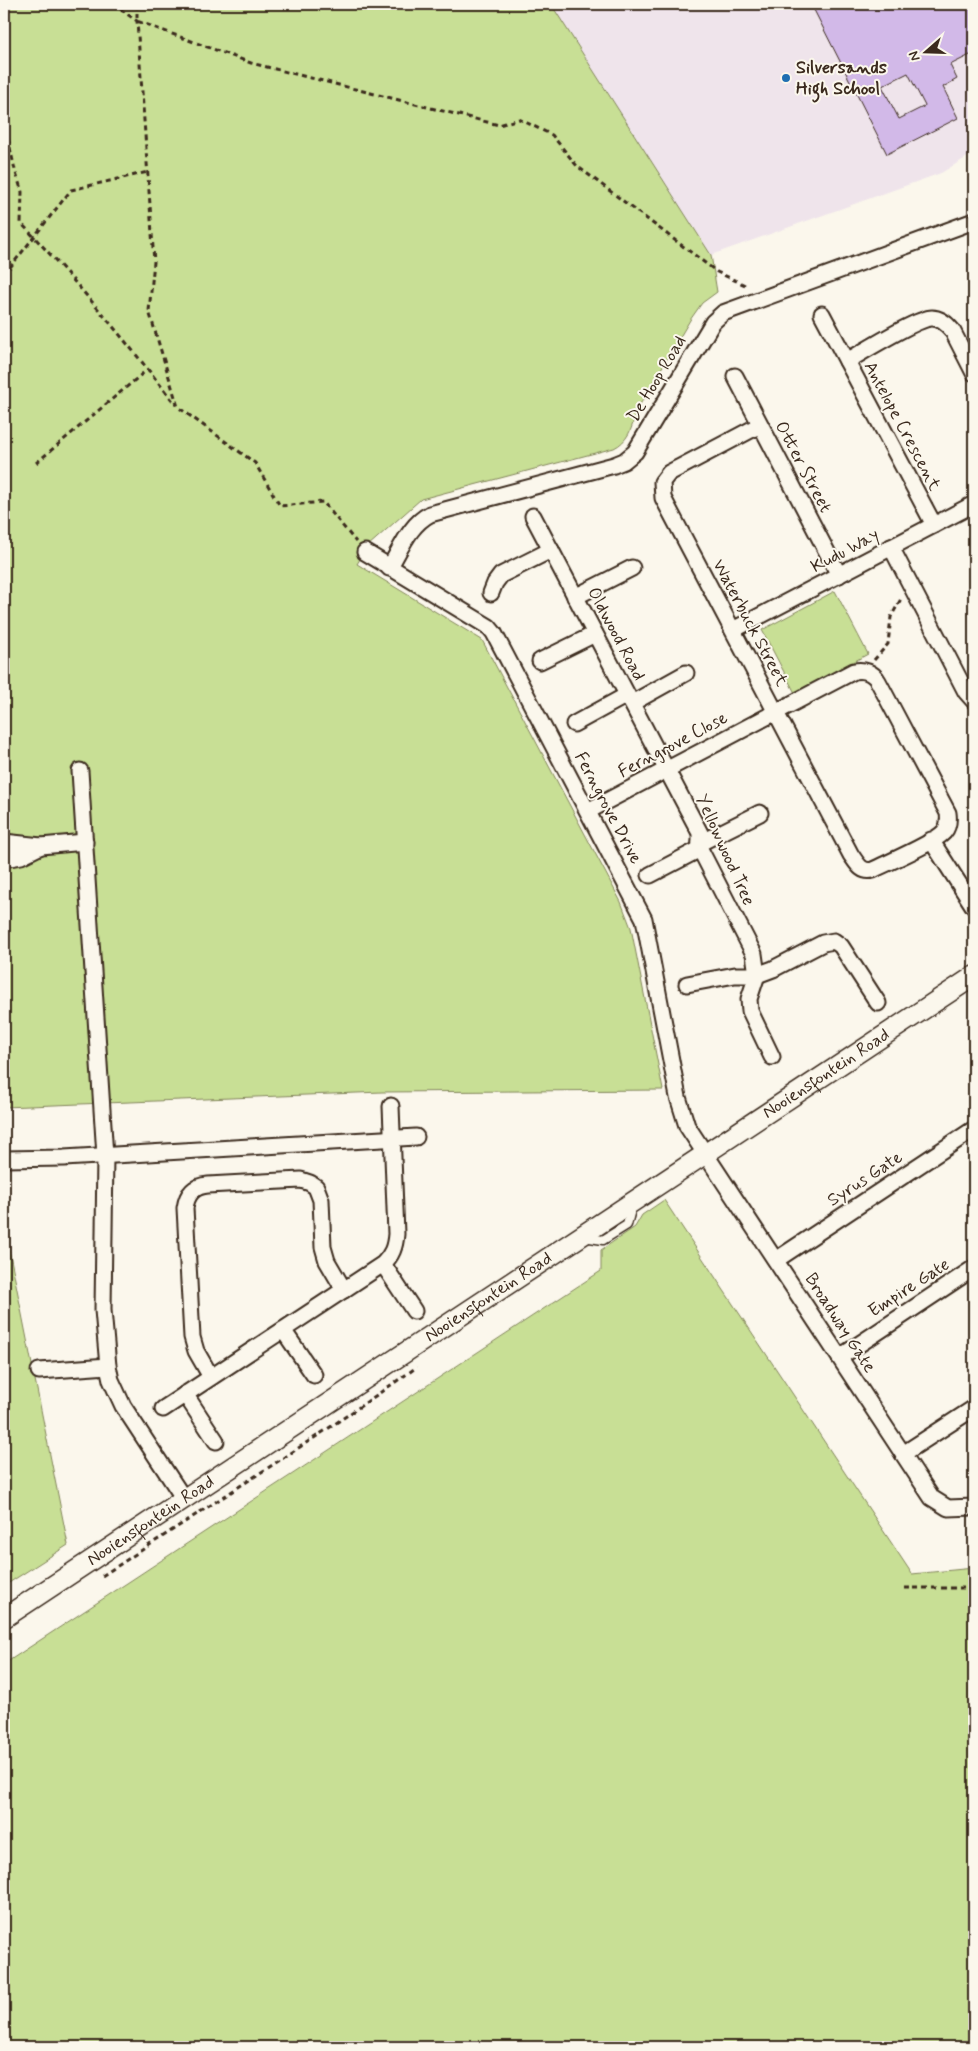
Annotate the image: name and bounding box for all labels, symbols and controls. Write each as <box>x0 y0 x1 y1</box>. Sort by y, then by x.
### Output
north arrow <box>900 28 950 78</box>
text: N <box>905 49 925 64</box>
place label: Silversands High School <box>796 56 887 103</box>
marker: Silversands High School <box>780 72 792 84</box>
street label: De Hoop Road <box>622 331 692 427</box>
street label: Antelope Crescent <box>858 357 946 495</box>
street label: Otter Street <box>769 417 837 517</box>
street label: Kudu Way <box>807 523 883 579</box>
street label: Waterbuck Street <box>706 555 794 691</box>
street label: Oldwood Road <box>581 583 651 685</box>
street label: Ferngrove Close <box>614 706 732 784</box>
street label: Ferngrove Drive <box>568 748 648 868</box>
street label: Yellowwood Tree <box>690 790 760 910</box>
street label: Nooiensfontein Road <box>758 1023 895 1125</box>
street label: Syrus Gate <box>823 1146 907 1212</box>
street label: Nooiensfontein Road <box>420 1246 557 1348</box>
street label: Empire Gate <box>864 1253 954 1323</box>
street label: Broadway Gate <box>799 1268 881 1378</box>
street label: Nooiensfontein Road <box>82 1470 219 1572</box>

